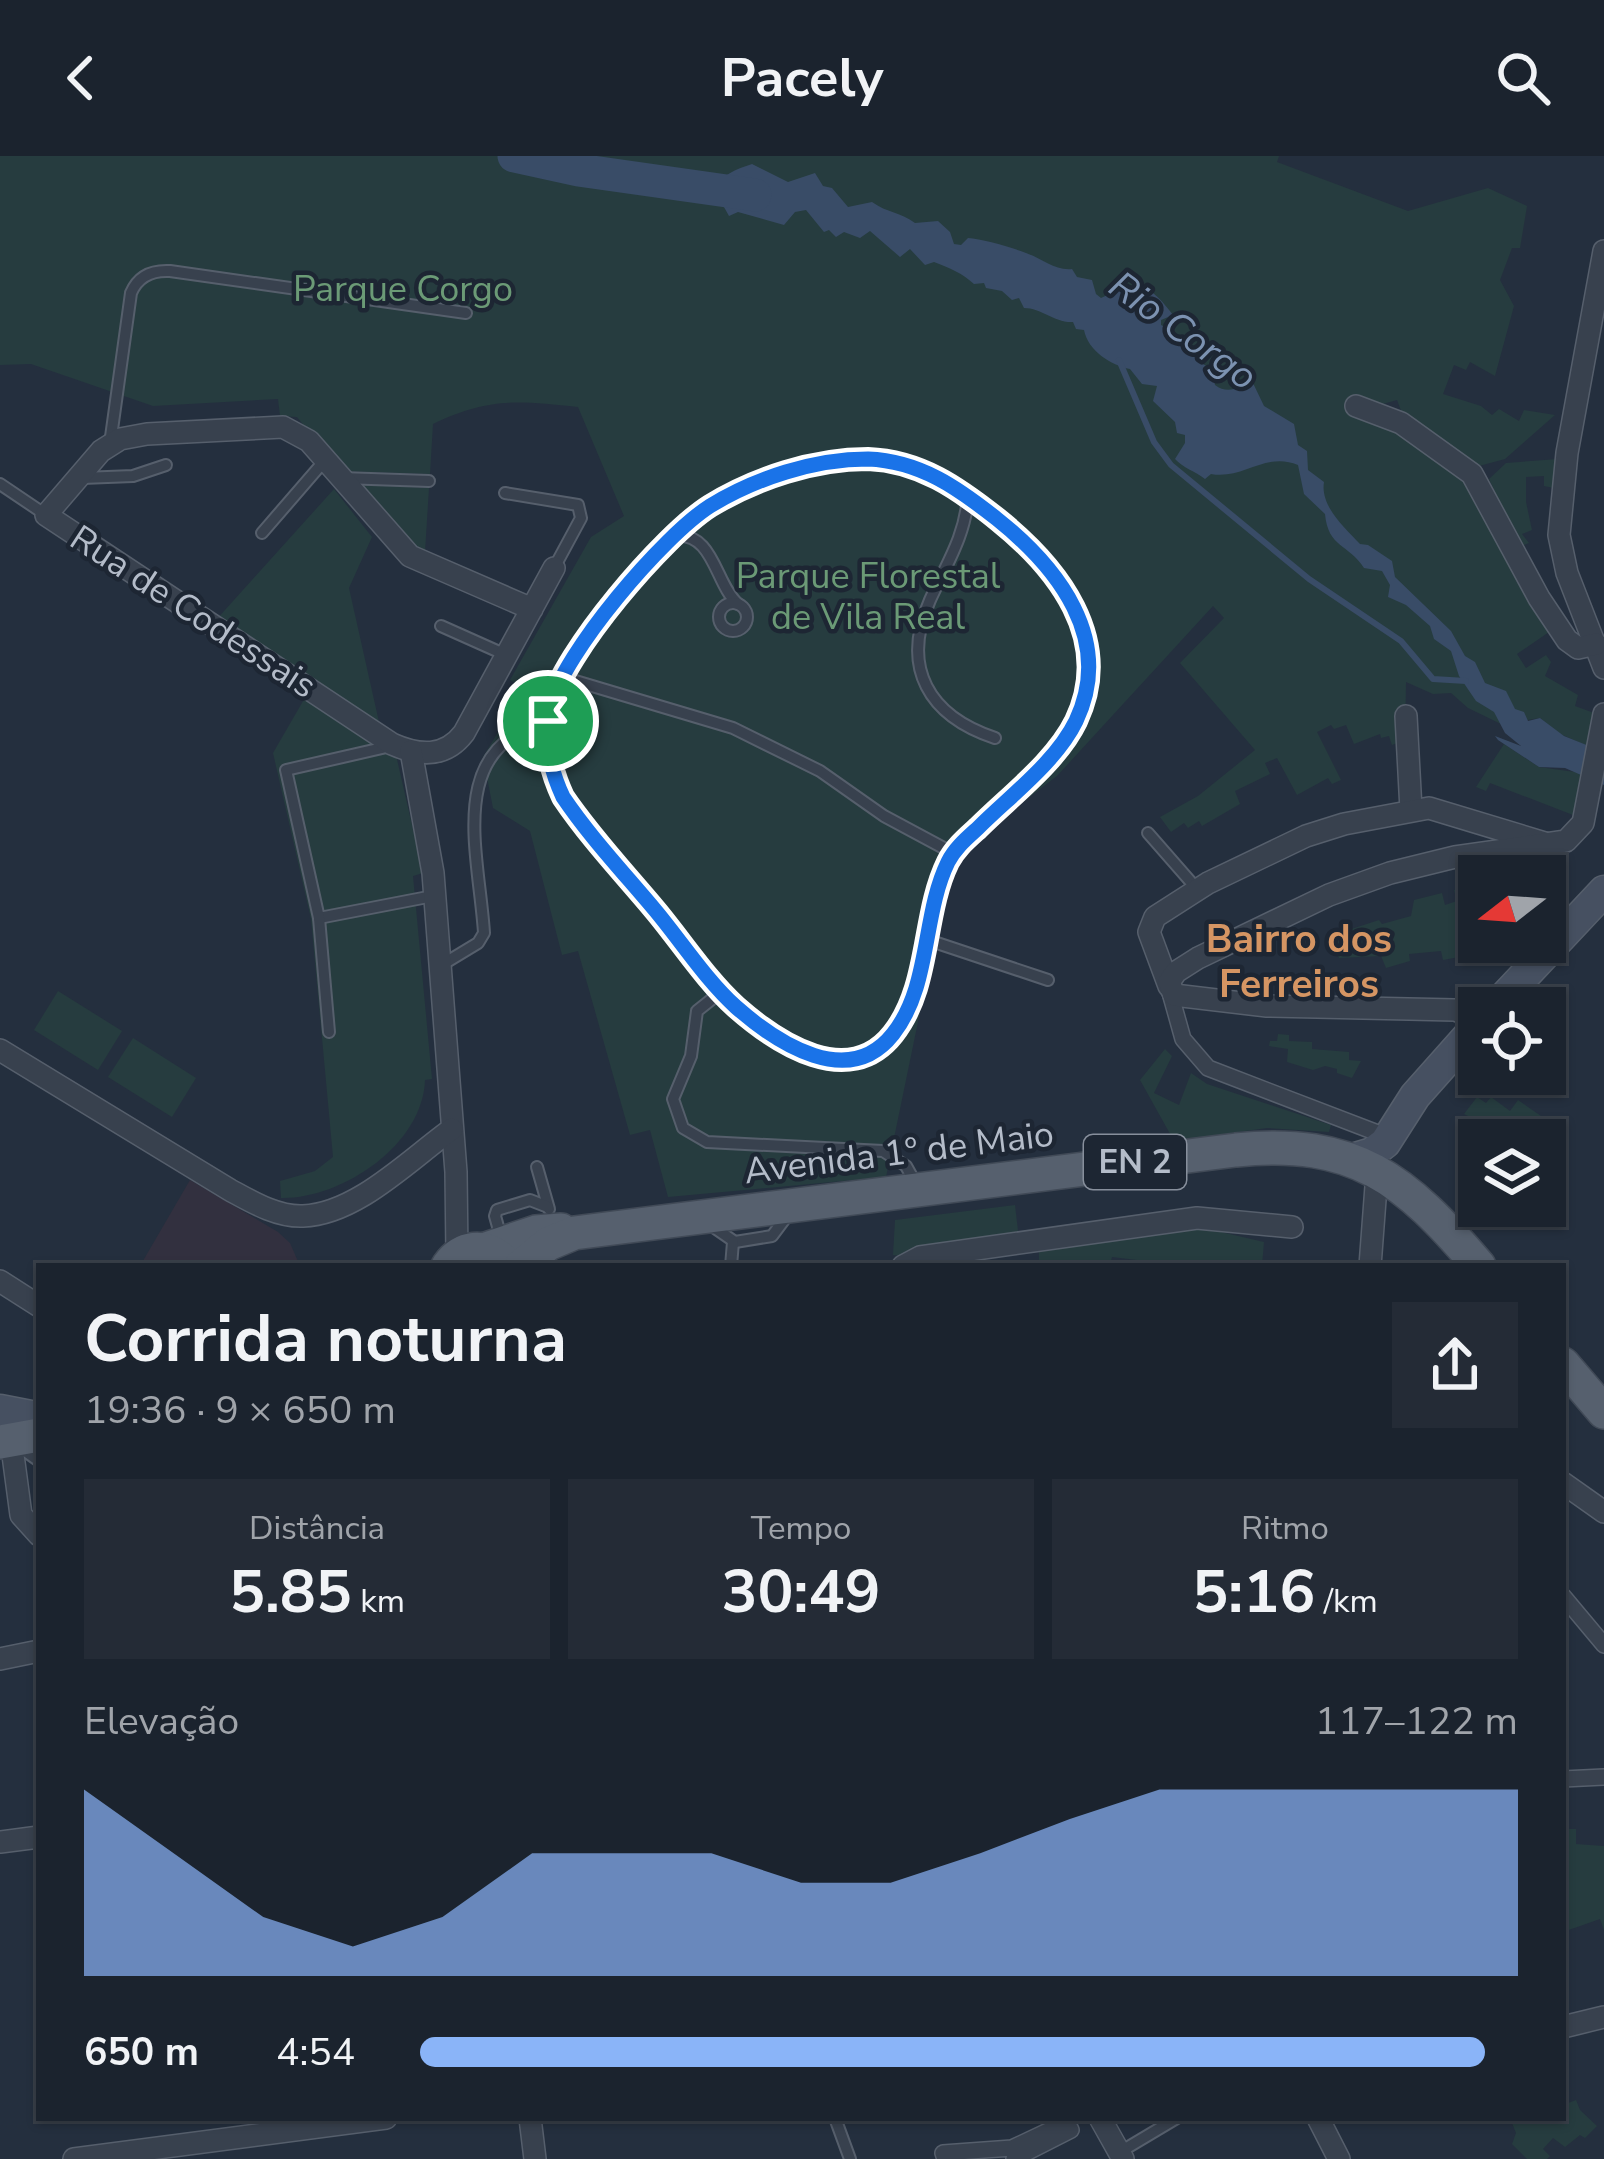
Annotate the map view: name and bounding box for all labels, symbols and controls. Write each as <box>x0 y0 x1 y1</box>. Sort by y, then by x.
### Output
text: Pacely <box>721 41 883 115</box>
icon: back <box>48 45 114 111</box>
icon: search <box>1490 45 1556 111</box>
water label: Rio Corgo <box>1098 259 1268 403</box>
park label: Parque Corgo <box>293 265 513 314</box>
street label: Rua de Codessais <box>60 514 326 710</box>
park label: Parque Florestal de Vila Real <box>736 552 1001 642</box>
pin <box>497 670 599 772</box>
icon: arrive <box>515 688 581 754</box>
north arrow <box>1458 855 1566 963</box>
map controls <box>1458 855 1566 1227</box>
district label: Bairro dos Ferreiros <box>1206 913 1392 1011</box>
button: locate <box>1458 987 1566 1095</box>
street label: Avenida 1º de Maio <box>741 1110 1057 1196</box>
button: layers <box>1458 1119 1566 1227</box>
road number: EN 2 <box>1084 1135 1186 1189</box>
text: Corrida noturna <box>84 1294 567 1384</box>
button: share <box>1392 1302 1518 1428</box>
text: 19:36 · 9 × 650 m <box>84 1384 396 1437</box>
text: Distância <box>249 1506 385 1551</box>
text: Tempo <box>751 1506 851 1551</box>
text: Ritmo <box>1241 1506 1329 1551</box>
text: 5.85 <box>229 1551 352 1633</box>
text: 30:49 <box>722 1551 880 1633</box>
text: 5:16 <box>1192 1551 1315 1633</box>
text: km <box>352 1579 405 1624</box>
text: /km <box>1315 1579 1378 1624</box>
text: Elevação <box>84 1695 239 1748</box>
text: 117–122 m <box>1315 1695 1518 1748</box>
text: 650 m <box>84 2026 199 2079</box>
text: 4:54 <box>276 2026 355 2079</box>

